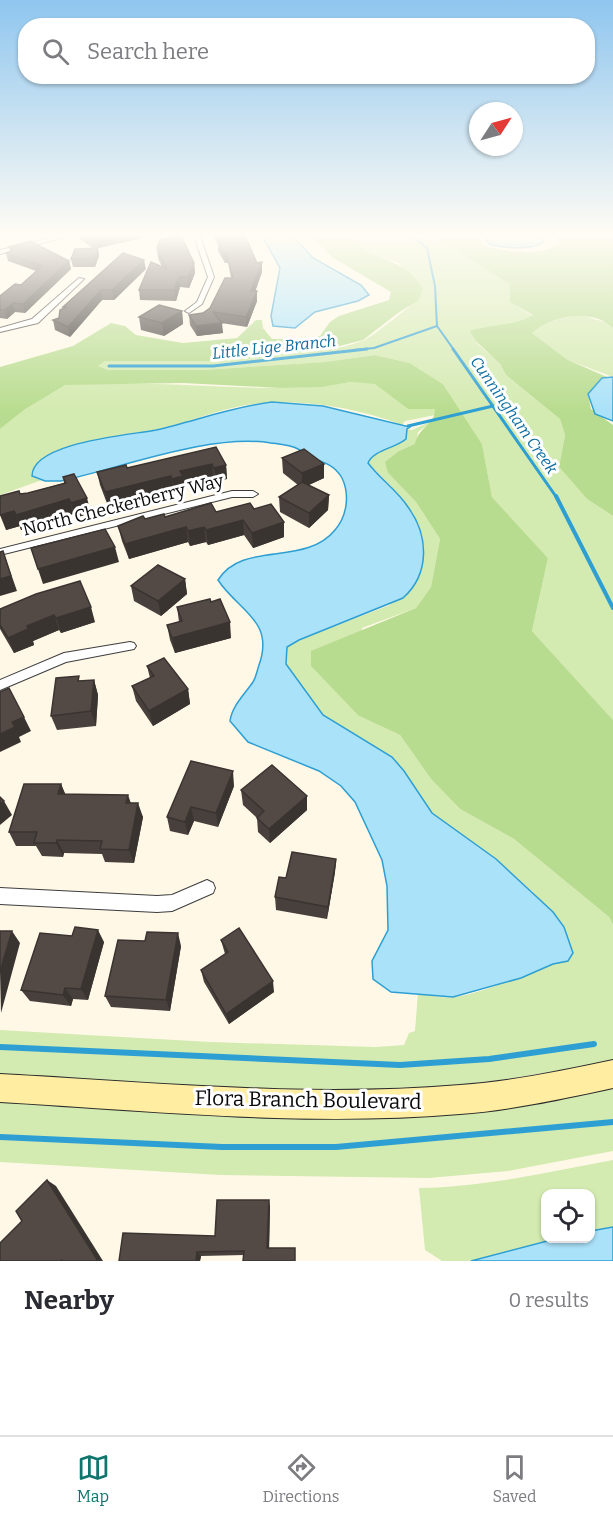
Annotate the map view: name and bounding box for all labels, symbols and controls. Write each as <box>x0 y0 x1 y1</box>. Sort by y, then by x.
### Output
search box <box>18 18 595 84</box>
icon: search <box>39 35 72 68</box>
text: Search here <box>87 38 209 65</box>
north arrow <box>469 102 523 156</box>
water label: Little Lige Branch <box>211 331 337 363</box>
water label: Cunningham Creek <box>466 353 562 478</box>
street label: North Checkerberry Way <box>20 469 226 541</box>
street label: Flora Branch Boulevard <box>194 1085 422 1115</box>
map controls <box>541 1189 595 1243</box>
button: locate <box>541 1189 595 1243</box>
text: Nearby <box>24 1285 114 1316</box>
text: 0 results <box>509 1288 589 1312</box>
tab: Map <box>77 1451 110 1506</box>
tab: Directions <box>263 1451 340 1506</box>
tab: Saved <box>493 1451 536 1506</box>

